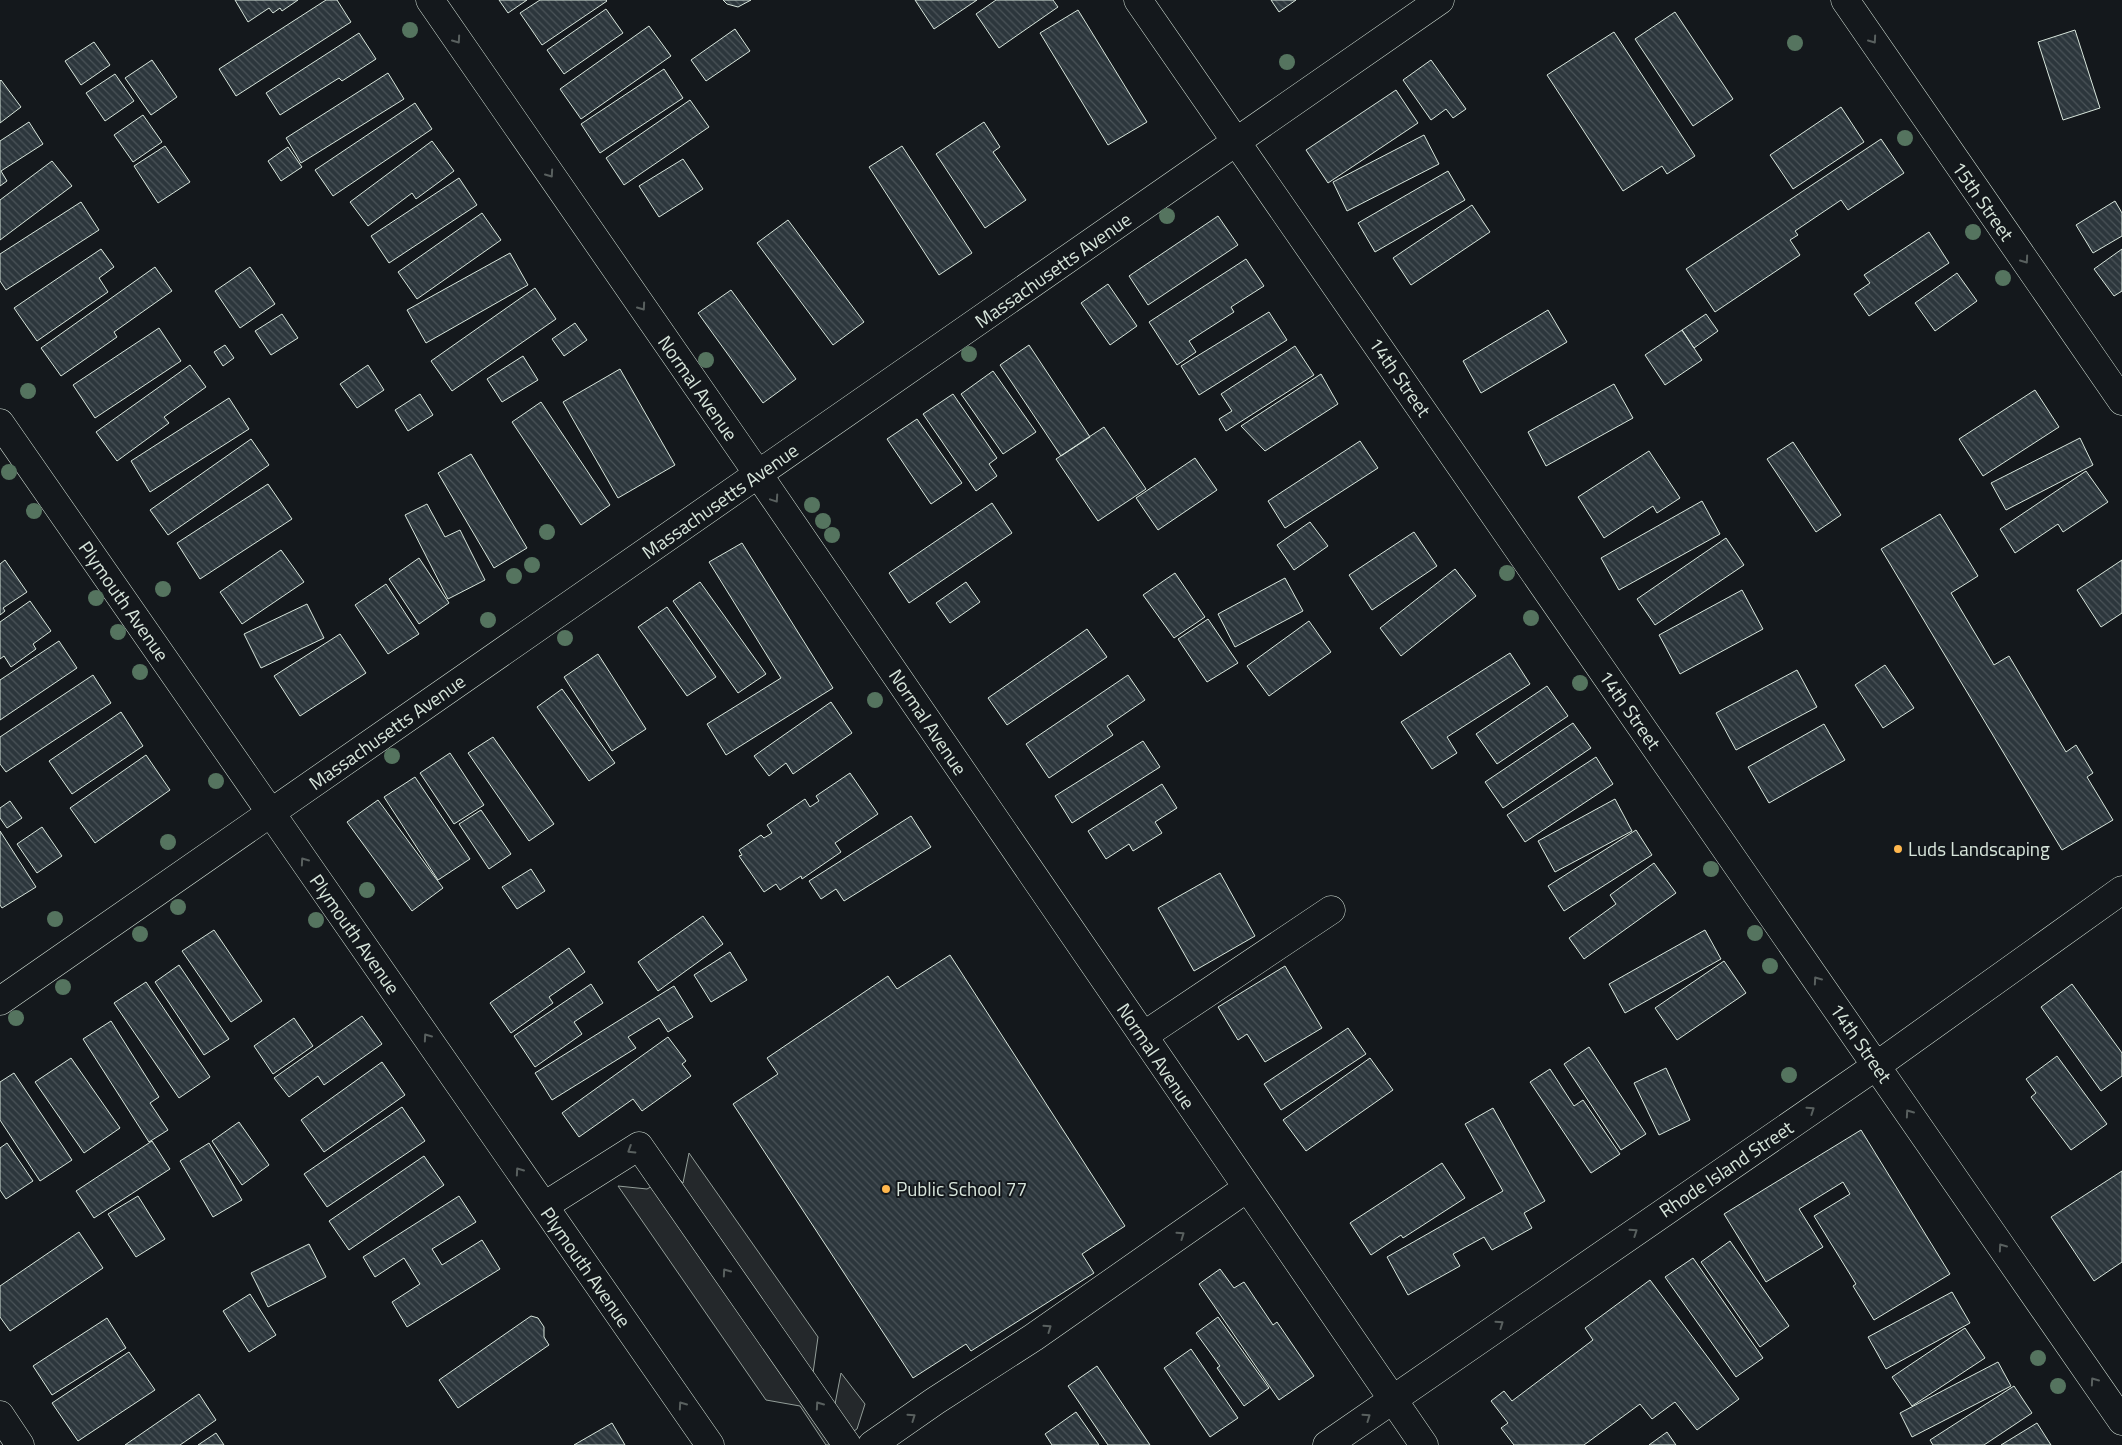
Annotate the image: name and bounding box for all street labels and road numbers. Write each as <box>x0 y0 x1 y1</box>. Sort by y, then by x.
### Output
street label: 15th Street <box>1945 155 2022 247</box>
street label: Massachusetts Avenue <box>968 205 1137 335</box>
street label: Normal Avenue <box>651 329 745 446</box>
street label: 14th Street <box>1362 331 1439 423</box>
street label: Massachusetts Avenue <box>635 436 804 566</box>
street label: Plymouth Avenue <box>72 535 177 667</box>
street label: Normal Avenue <box>882 663 975 781</box>
street label: 14th Street <box>1592 664 1669 756</box>
street label: Massachusetts Avenue <box>302 667 471 797</box>
street label: Plymouth Avenue <box>303 868 408 1000</box>
street label: Normal Avenue <box>1110 997 1203 1115</box>
street label: 14th Street <box>1823 997 1900 1089</box>
street label: Rhode Island Street <box>1653 1113 1799 1224</box>
street label: Plymouth Avenue <box>534 1201 639 1333</box>

